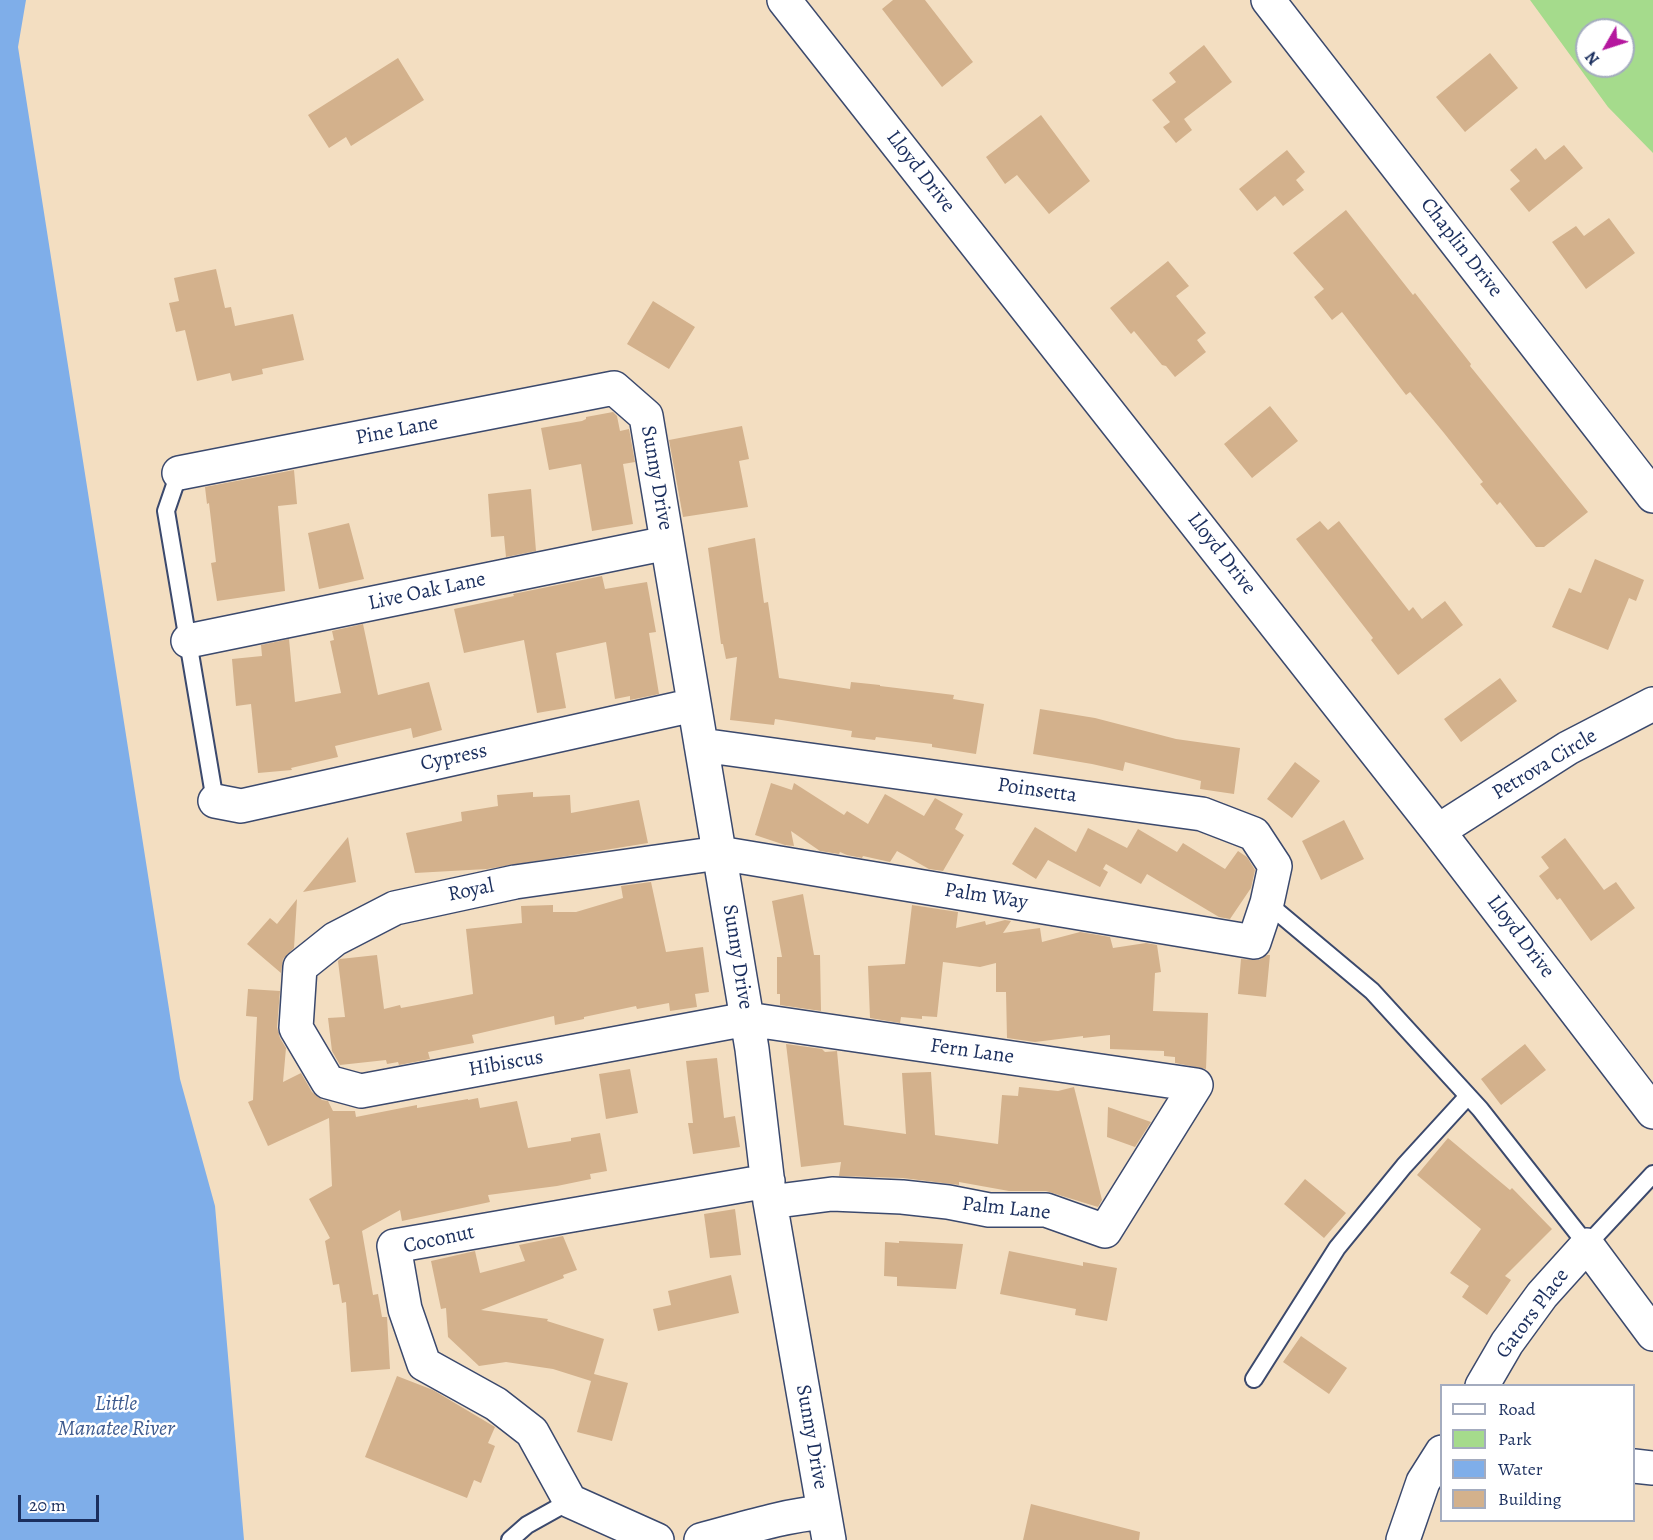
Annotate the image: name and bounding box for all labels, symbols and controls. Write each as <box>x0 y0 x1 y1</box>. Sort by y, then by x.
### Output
north arrow <box>1575 18 1635 78</box>
text: N <box>1580 47 1605 70</box>
street label: Lloyd Drive <box>880 126 960 218</box>
street label: Chaplin Drive <box>1414 193 1508 303</box>
street label: Pine Lane <box>354 411 440 451</box>
street label: Sunny Drive <box>634 424 678 532</box>
street label: Lloyd Drive <box>1181 508 1261 600</box>
street label: Live Oak Lane <box>366 567 488 617</box>
street label: Petrova Circle <box>1488 724 1602 806</box>
street label: Cypress <box>418 739 490 777</box>
street label: Poinsetta <box>996 773 1078 809</box>
street label: Royal <box>446 874 496 908</box>
street label: Palm Way <box>942 878 1030 916</box>
street label: Lloyd Drive <box>1481 890 1559 984</box>
street label: Sunny Drive <box>716 903 758 1011</box>
street label: Fern Lane <box>929 1034 1015 1070</box>
street label: Hibiscus <box>467 1045 545 1083</box>
street label: Palm Lane <box>960 1192 1052 1226</box>
street label: Coconut <box>401 1220 477 1260</box>
street label: Gators Place <box>1491 1264 1575 1364</box>
street label: Sunny Drive <box>789 1383 833 1491</box>
legend <box>1440 1384 1635 1522</box>
water label: Little Manatee River <box>57 1392 175 1444</box>
text: Road <box>1498 1397 1535 1421</box>
text: Park <box>1498 1427 1532 1451</box>
text: Water <box>1498 1457 1543 1481</box>
scale bar <box>21 1483 102 1521</box>
text: Building <box>1498 1487 1562 1511</box>
text: 20 m <box>29 1493 66 1517</box>

